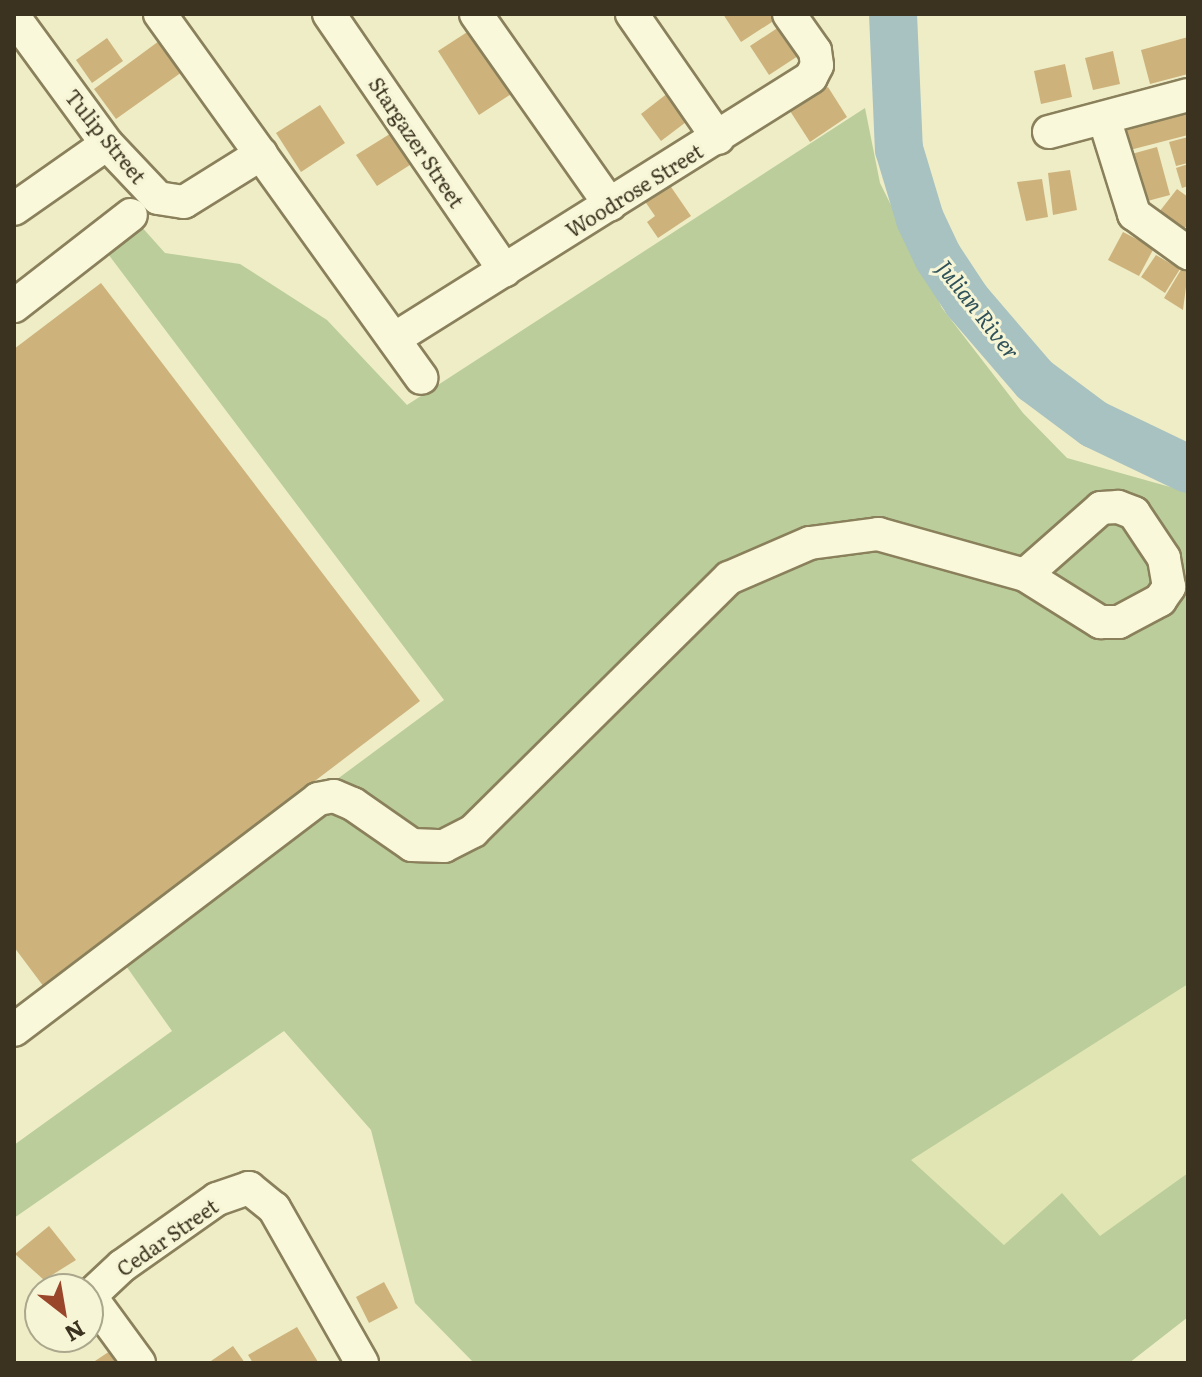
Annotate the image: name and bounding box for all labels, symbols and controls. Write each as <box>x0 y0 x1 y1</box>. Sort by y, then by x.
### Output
street label: Stargazer Street <box>365 72 469 212</box>
street label: Tulip Street <box>61 84 151 188</box>
street label: Woodrose Street <box>561 138 707 242</box>
water label: Julian River <box>932 254 1026 364</box>
street label: Cedar Street <box>112 1193 222 1281</box>
north arrow <box>24 1273 104 1353</box>
text: N <box>59 1313 92 1351</box>

